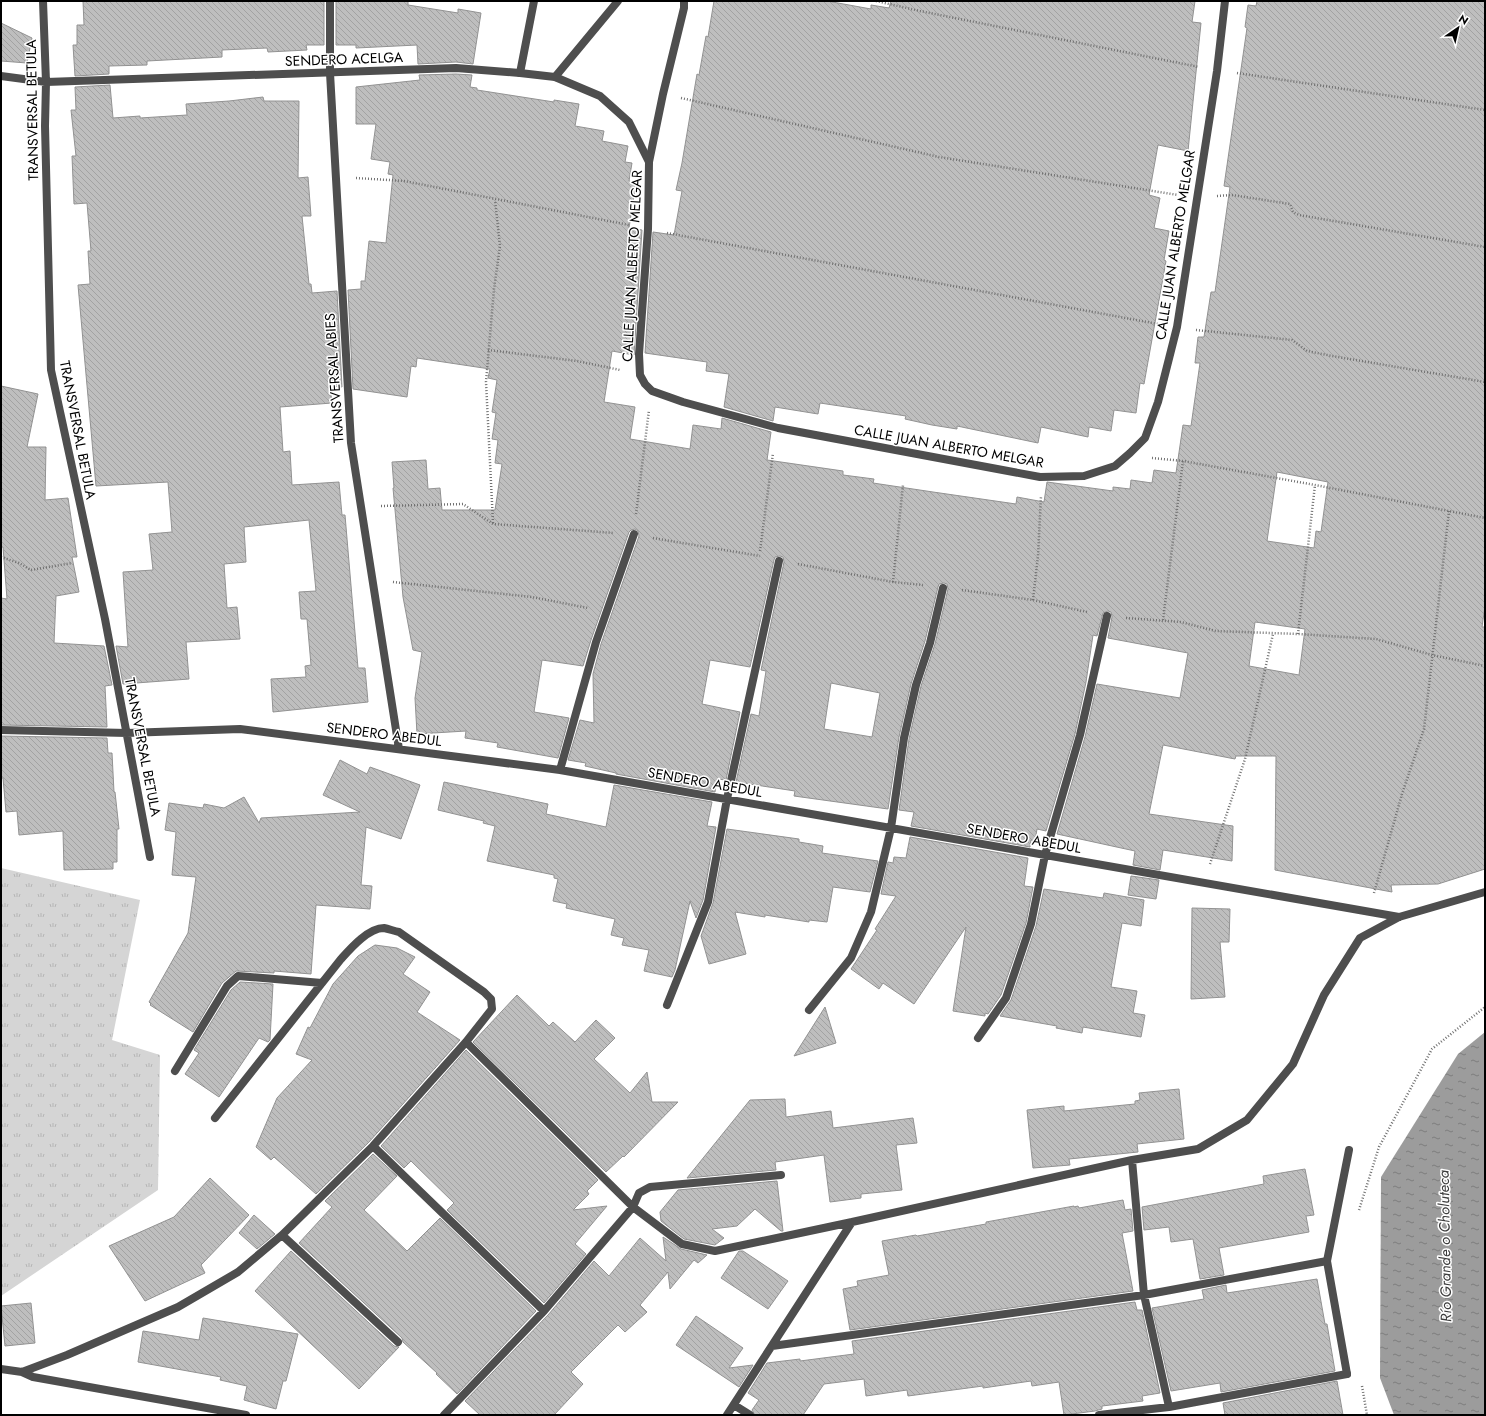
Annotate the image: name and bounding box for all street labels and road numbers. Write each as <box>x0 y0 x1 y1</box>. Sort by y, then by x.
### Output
street label: TRANSVERSAL BETULA <box>21 39 43 181</box>
street label: SENDERO ACELGA <box>285 47 404 71</box>
street label: CALLE JUAN ALBERTO MELGAR <box>1150 149 1200 341</box>
street label: CALLE JUAN ALBERTO MELGAR <box>617 169 647 362</box>
street label: TRANSVERSAL ABIES <box>319 312 349 444</box>
street label: TRANSVERSAL BETULA <box>55 359 101 502</box>
street label: CALLE JUAN ALBERTO MELGAR <box>853 419 1045 473</box>
street label: TRANSVERSAL BETULA <box>120 676 166 819</box>
street label: SENDERO ABEDUL <box>325 717 443 751</box>
street label: SENDERO ABEDUL <box>646 762 764 802</box>
street label: SENDERO ABEDUL <box>965 818 1083 858</box>

